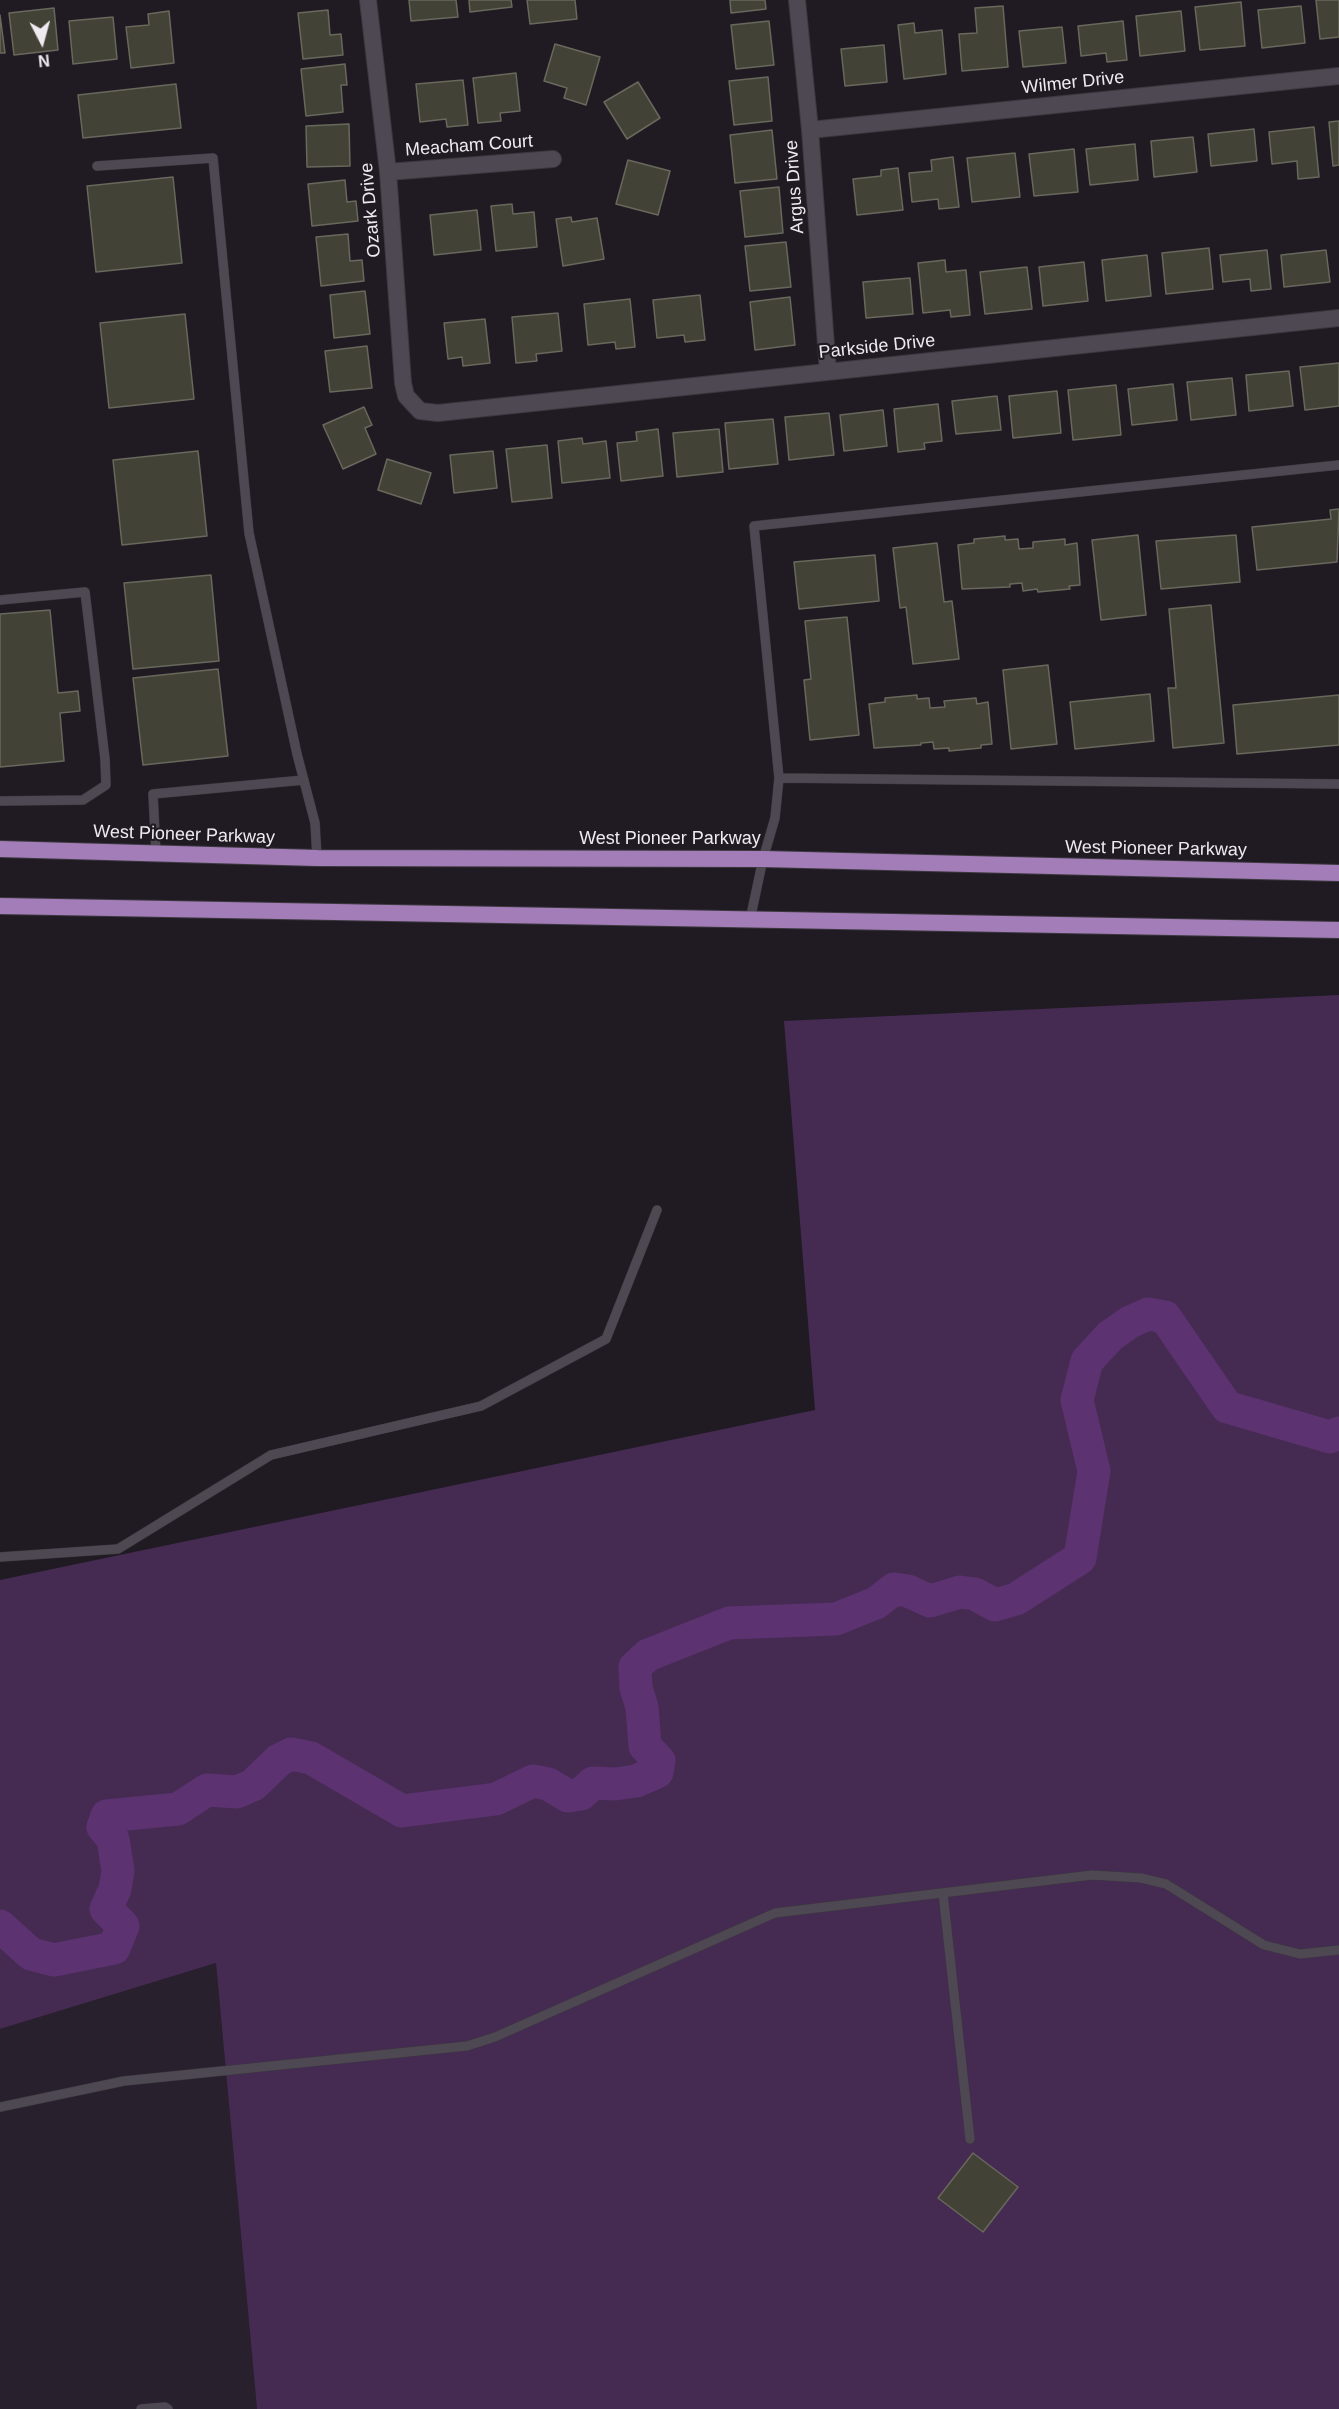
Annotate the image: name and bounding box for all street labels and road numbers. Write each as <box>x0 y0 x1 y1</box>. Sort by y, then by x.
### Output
street label: Wilmer Drive <box>1021 67 1125 99</box>
street label: Meacham Court <box>404 131 534 161</box>
street label: Argus Drive <box>781 139 809 235</box>
street label: Ozark Drive <box>356 162 386 258</box>
street label: Parkside Drive <box>818 330 936 364</box>
street label: West Pioneer Parkway <box>93 821 275 849</box>
street label: West Pioneer Parkway <box>579 828 761 850</box>
street label: West Pioneer Parkway <box>1065 837 1247 861</box>

